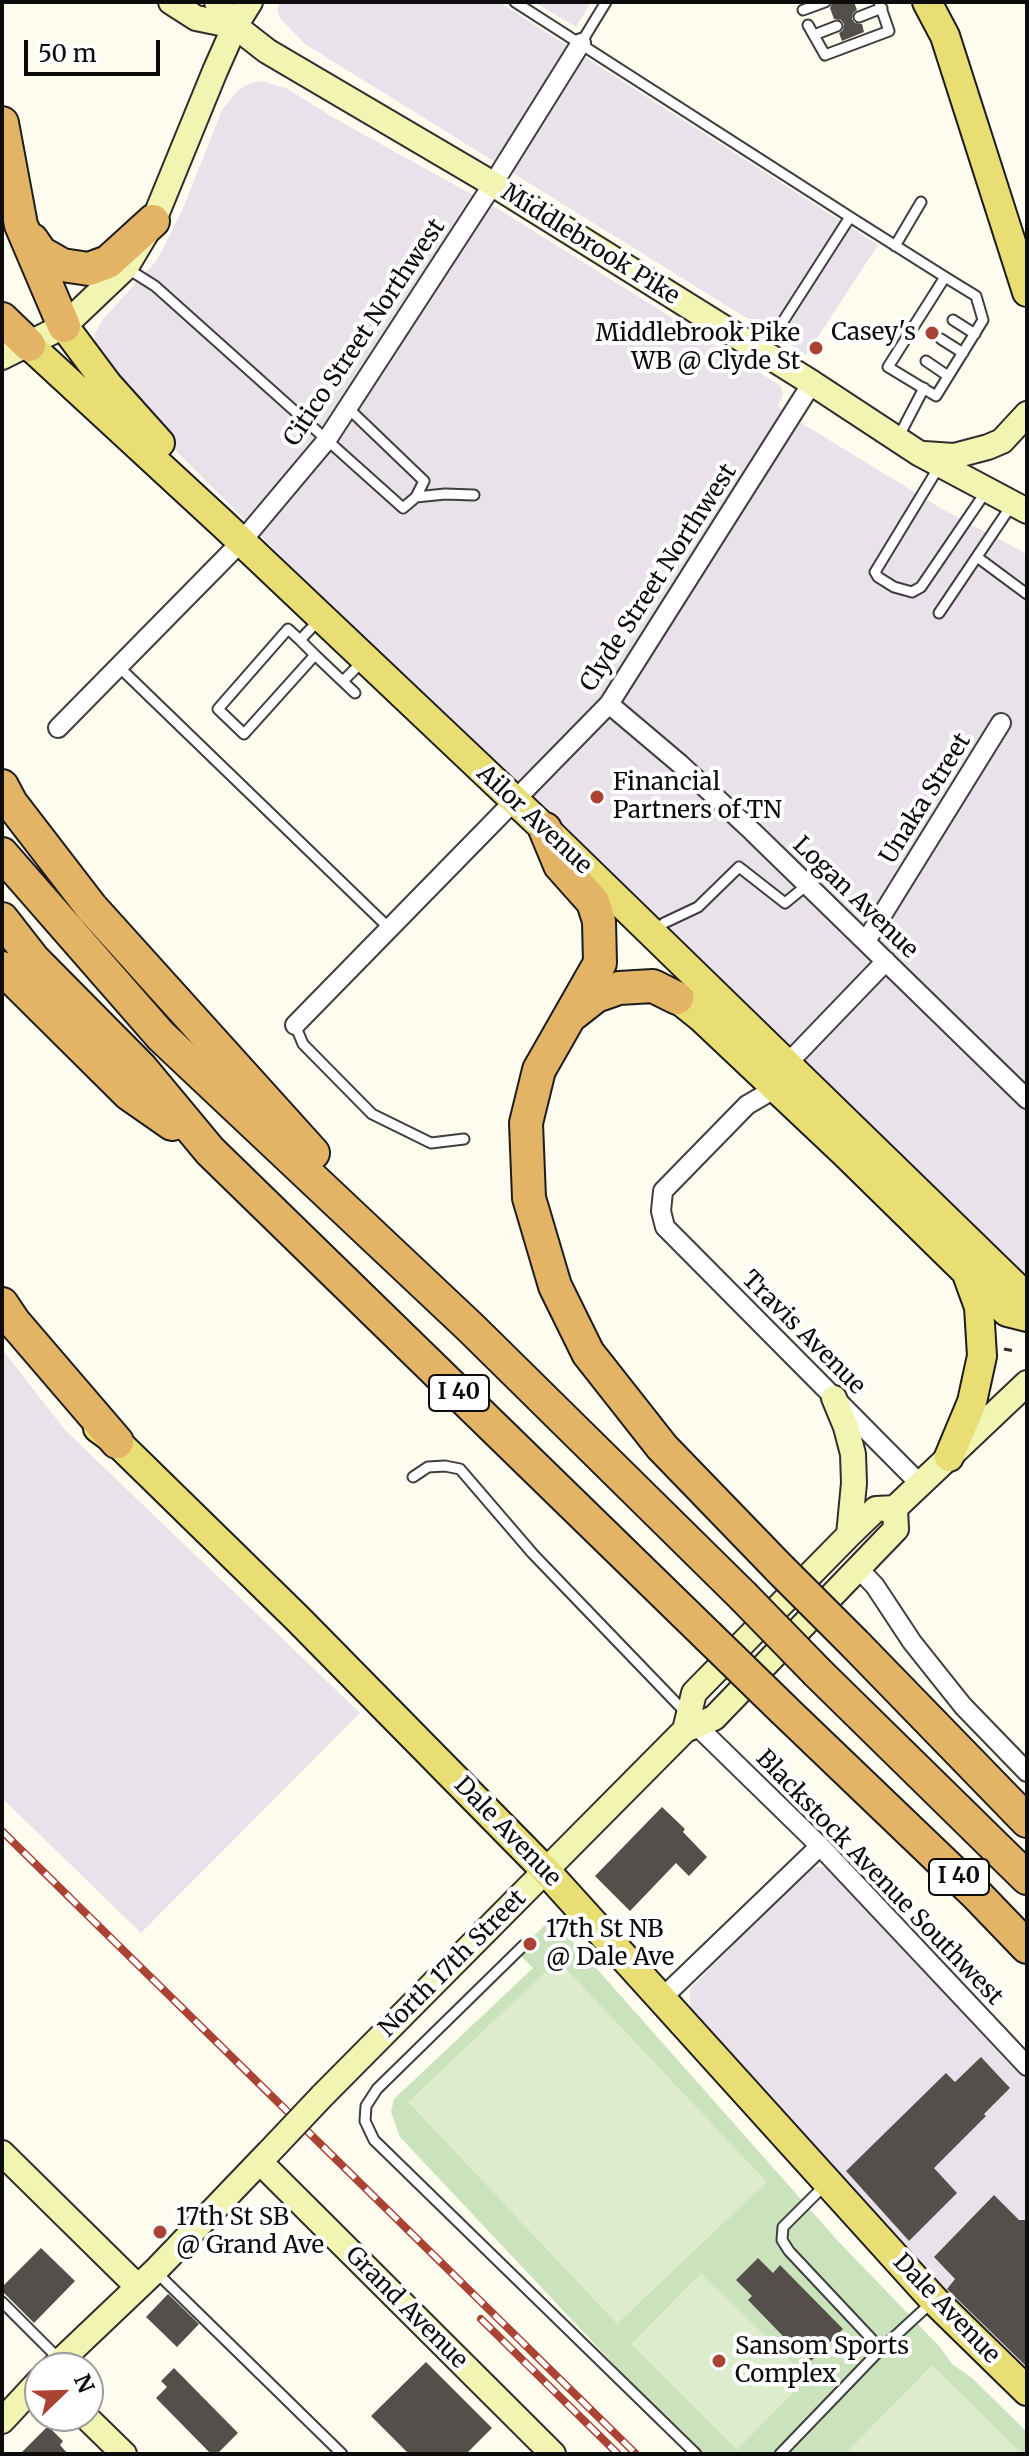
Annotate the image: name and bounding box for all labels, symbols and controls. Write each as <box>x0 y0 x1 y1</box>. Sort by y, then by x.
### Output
scale bar <box>28 24 164 74</box>
text: 50 m <box>38 38 97 69</box>
street label: Middlebrook Pike <box>496 179 684 311</box>
street label: Citico Street Northwest <box>278 214 452 452</box>
place label: Casey's <box>831 319 916 347</box>
place label: Middlebrook Pike WB @ Clyde St <box>596 320 800 376</box>
marker: Casey's <box>923 324 941 342</box>
marker: Middlebrook Pike WB @ Clyde St <box>807 339 825 357</box>
street label: Clyde Street Northwest <box>575 459 743 697</box>
street label: Unaka Street <box>874 728 978 870</box>
street label: Ailor Avenue <box>471 759 597 881</box>
place label: Financial Partners of TN <box>613 769 782 825</box>
marker: Financial Partners of TN <box>588 788 606 806</box>
street label: Logan Avenue <box>787 831 923 965</box>
street label: Travis Avenue <box>735 1265 871 1401</box>
road number: I 40 <box>429 1375 489 1411</box>
street label: Blackstock Avenue Southwest <box>749 1745 1009 2011</box>
street label: Dale Avenue <box>448 1771 566 1893</box>
road number: I 40 <box>929 1859 989 1895</box>
street label: North 17th Street <box>373 1884 533 2044</box>
place label: 17th St NB @ Dale Ave <box>546 1916 674 1972</box>
marker: 17th St NB @ Dale Ave <box>521 1935 539 1953</box>
place label: 17th St SB @ Grand Ave <box>176 2204 324 2260</box>
marker: 17th St SB @ Grand Ave <box>151 2223 169 2241</box>
street label: Grand Avenue <box>339 2241 473 2375</box>
street label: Dale Avenue <box>887 2248 1005 2370</box>
place label: Sansom Sports Complex <box>735 2333 909 2389</box>
north arrow <box>24 2352 104 2432</box>
marker: Sansom Sports Complex <box>710 2352 728 2370</box>
text: N <box>68 2370 101 2397</box>

